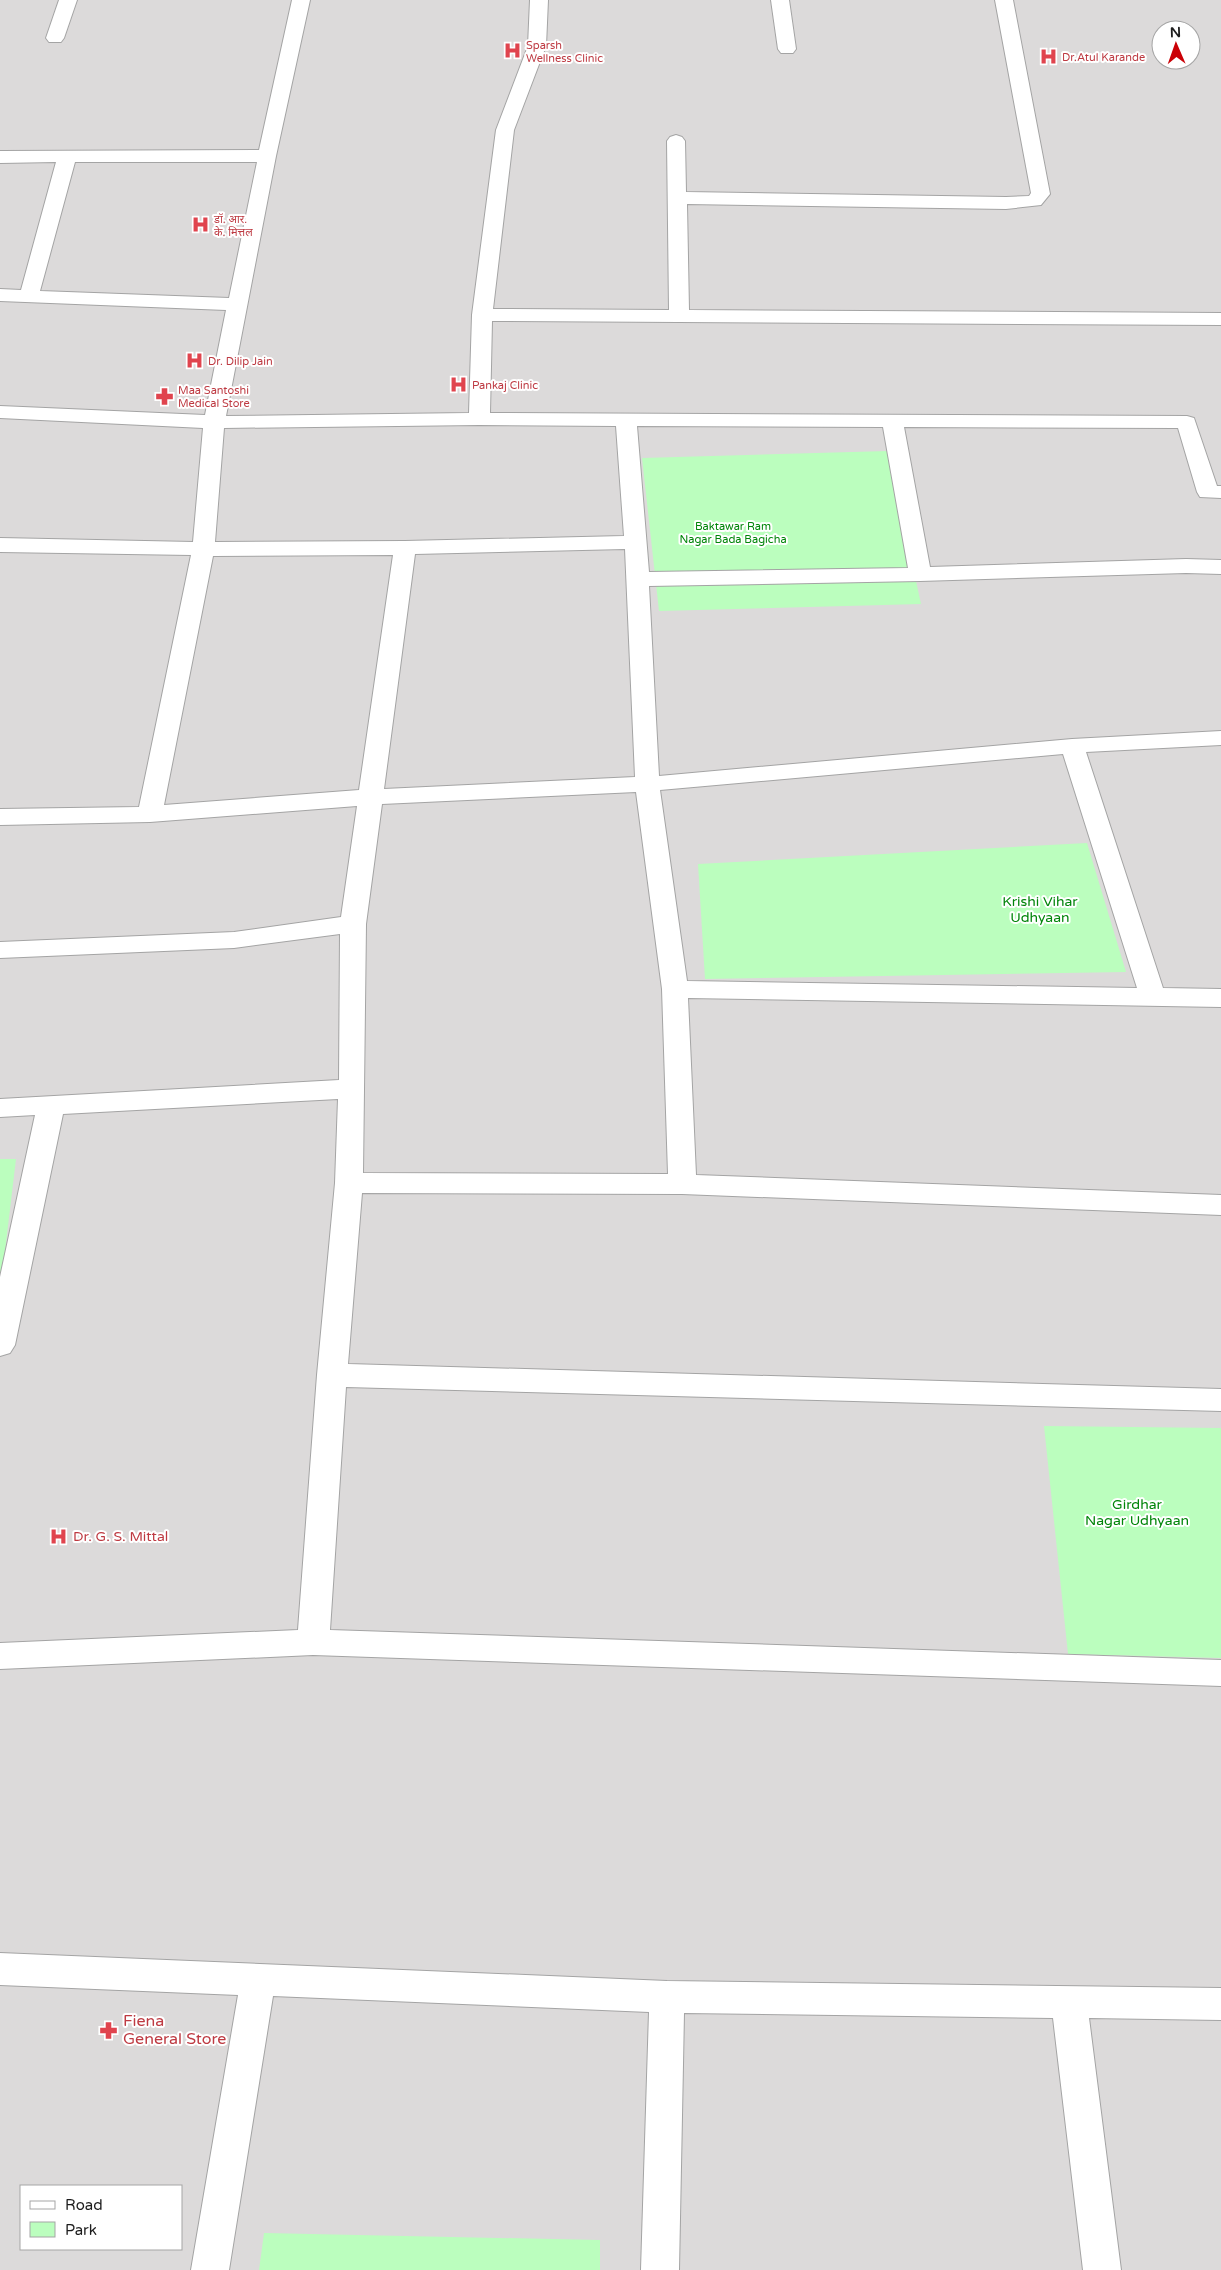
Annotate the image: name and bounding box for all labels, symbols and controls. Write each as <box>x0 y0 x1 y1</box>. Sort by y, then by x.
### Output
north arrow <box>1151 20 1201 70</box>
text: N <box>1170 24 1181 41</box>
place label: Sparsh Wellness Clinic <box>526 39 603 65</box>
hospital icon: Sparsh Wellness Clinic <box>502 41 522 61</box>
hospital icon: Dr.Atul Karande <box>1038 47 1058 67</box>
place label: Dr.Atul Karande <box>1062 51 1145 64</box>
place label: डॉ. आर. के. मित्तल <box>213 213 253 239</box>
hospital icon: डॉ. आर. के. मित्तल <box>190 215 210 235</box>
hospital icon: Dr. Dilip Jain <box>184 351 204 371</box>
place label: Dr. Dilip Jain <box>208 355 273 368</box>
hospital icon: Pankaj Clinic <box>448 375 468 395</box>
place label: Pankaj Clinic <box>472 379 538 392</box>
place label: Maa Santoshi Medical Store <box>178 384 250 410</box>
pharmacy icon: Maa Santoshi Medical Store <box>154 386 174 406</box>
park label: Baktawar Ram Nagar Bada Bagicha <box>679 520 787 546</box>
park label: Krishi Vihar Udhyaan <box>1002 893 1078 926</box>
park label: Girdhar Nagar Udhyaan <box>1085 1496 1189 1529</box>
hospital icon: Dr. G. S. Mittal <box>49 1526 69 1546</box>
place label: Dr. G. S. Mittal <box>73 1528 168 1545</box>
place label: Fiena General Store <box>123 2011 226 2049</box>
pharmacy icon: Fiena General Store <box>99 2020 119 2040</box>
legend <box>20 2185 182 2250</box>
text: Road <box>65 2196 103 2214</box>
text: Park <box>65 2221 97 2239</box>

